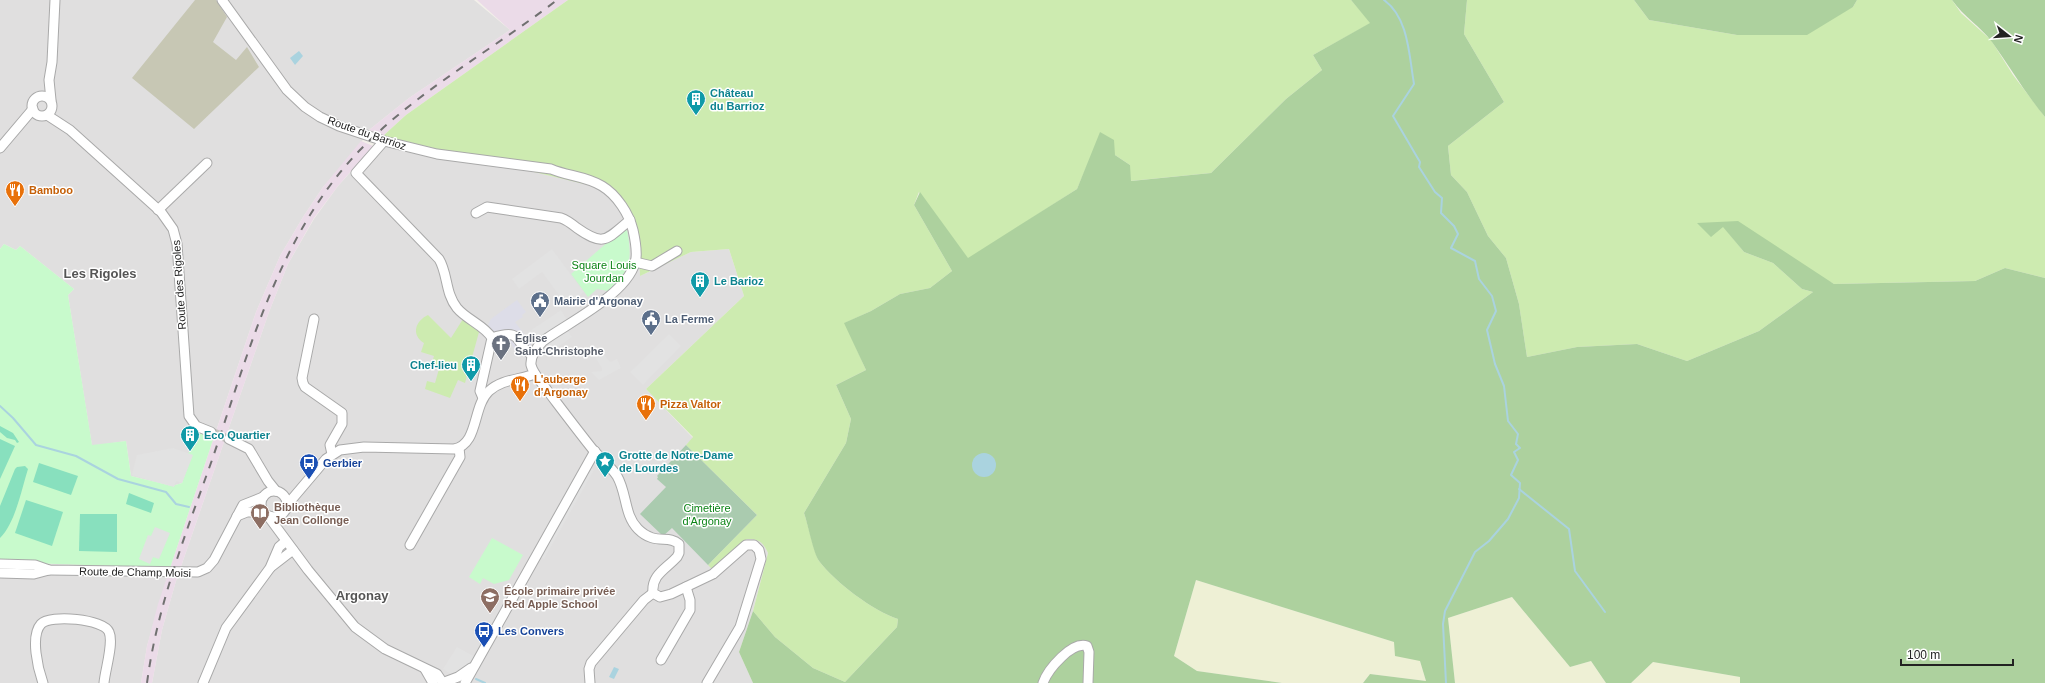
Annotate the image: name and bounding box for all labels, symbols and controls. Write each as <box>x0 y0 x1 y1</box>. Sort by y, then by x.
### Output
north arrow <box>1989 16 2029 56</box>
text: N <box>2012 33 2025 45</box>
place label: Château du Barrioz <box>710 87 765 112</box>
building icon: Château du Barrioz <box>685 88 707 116</box>
street label: Route du Barrioz <box>326 114 408 152</box>
restaurant icon: Bamboo <box>4 179 26 207</box>
place label: Bamboo <box>29 184 73 196</box>
street label: Route des Rigoles <box>170 239 188 330</box>
park label: Square Louis Jourdan <box>572 259 637 284</box>
district label: Les Rigoles <box>64 266 136 281</box>
building icon: Le Barioz <box>689 270 711 298</box>
place label: Le Barioz <box>714 275 764 287</box>
public building icon: Mairie d'Argonay <box>529 290 551 318</box>
place label: Mairie d'Argonay <box>554 295 644 307</box>
public building icon: La Ferme <box>640 308 662 336</box>
place label: La Ferme <box>665 313 714 325</box>
place label: Église Saint-Christophe <box>515 332 604 357</box>
church icon: Église Saint-Christophe <box>490 333 512 361</box>
building icon: Chef-lieu <box>460 354 482 382</box>
place label: Chef-lieu <box>410 359 457 371</box>
place label: L'auberge d'Argonay <box>534 373 589 398</box>
restaurant icon: L'auberge d'Argonay <box>509 374 531 402</box>
restaurant icon: Pizza Valtor <box>635 393 657 421</box>
place label: Pizza Valtor <box>660 398 722 410</box>
building icon: Eco Quartier <box>179 424 201 452</box>
place label: Eco Quartier <box>204 429 271 441</box>
place label: Grotte de Notre-Dame de Lourdes <box>619 449 733 474</box>
place icon: Grotte de Notre-Dame de Lourdes <box>594 450 616 478</box>
bus stop icon: Gerbier <box>298 452 320 480</box>
place label: Gerbier <box>323 457 363 469</box>
place label: Bibliothèque Jean Collonge <box>274 501 349 526</box>
library icon: Bibliothèque Jean Collonge <box>249 502 271 530</box>
park label: Cimetière d'Argonay <box>682 502 732 527</box>
street label: Route de Champ Moisi <box>79 565 191 579</box>
place label: École primaire privée Red Apple School <box>504 585 615 610</box>
school or university icon: École primaire privée Red Apple School <box>479 586 501 614</box>
district label: Argonay <box>336 588 389 603</box>
bus stop icon: Les Convers <box>473 620 495 648</box>
place label: Les Convers <box>498 625 564 637</box>
scale bar <box>1901 641 2013 667</box>
text: 100 m <box>1907 648 1940 662</box>

